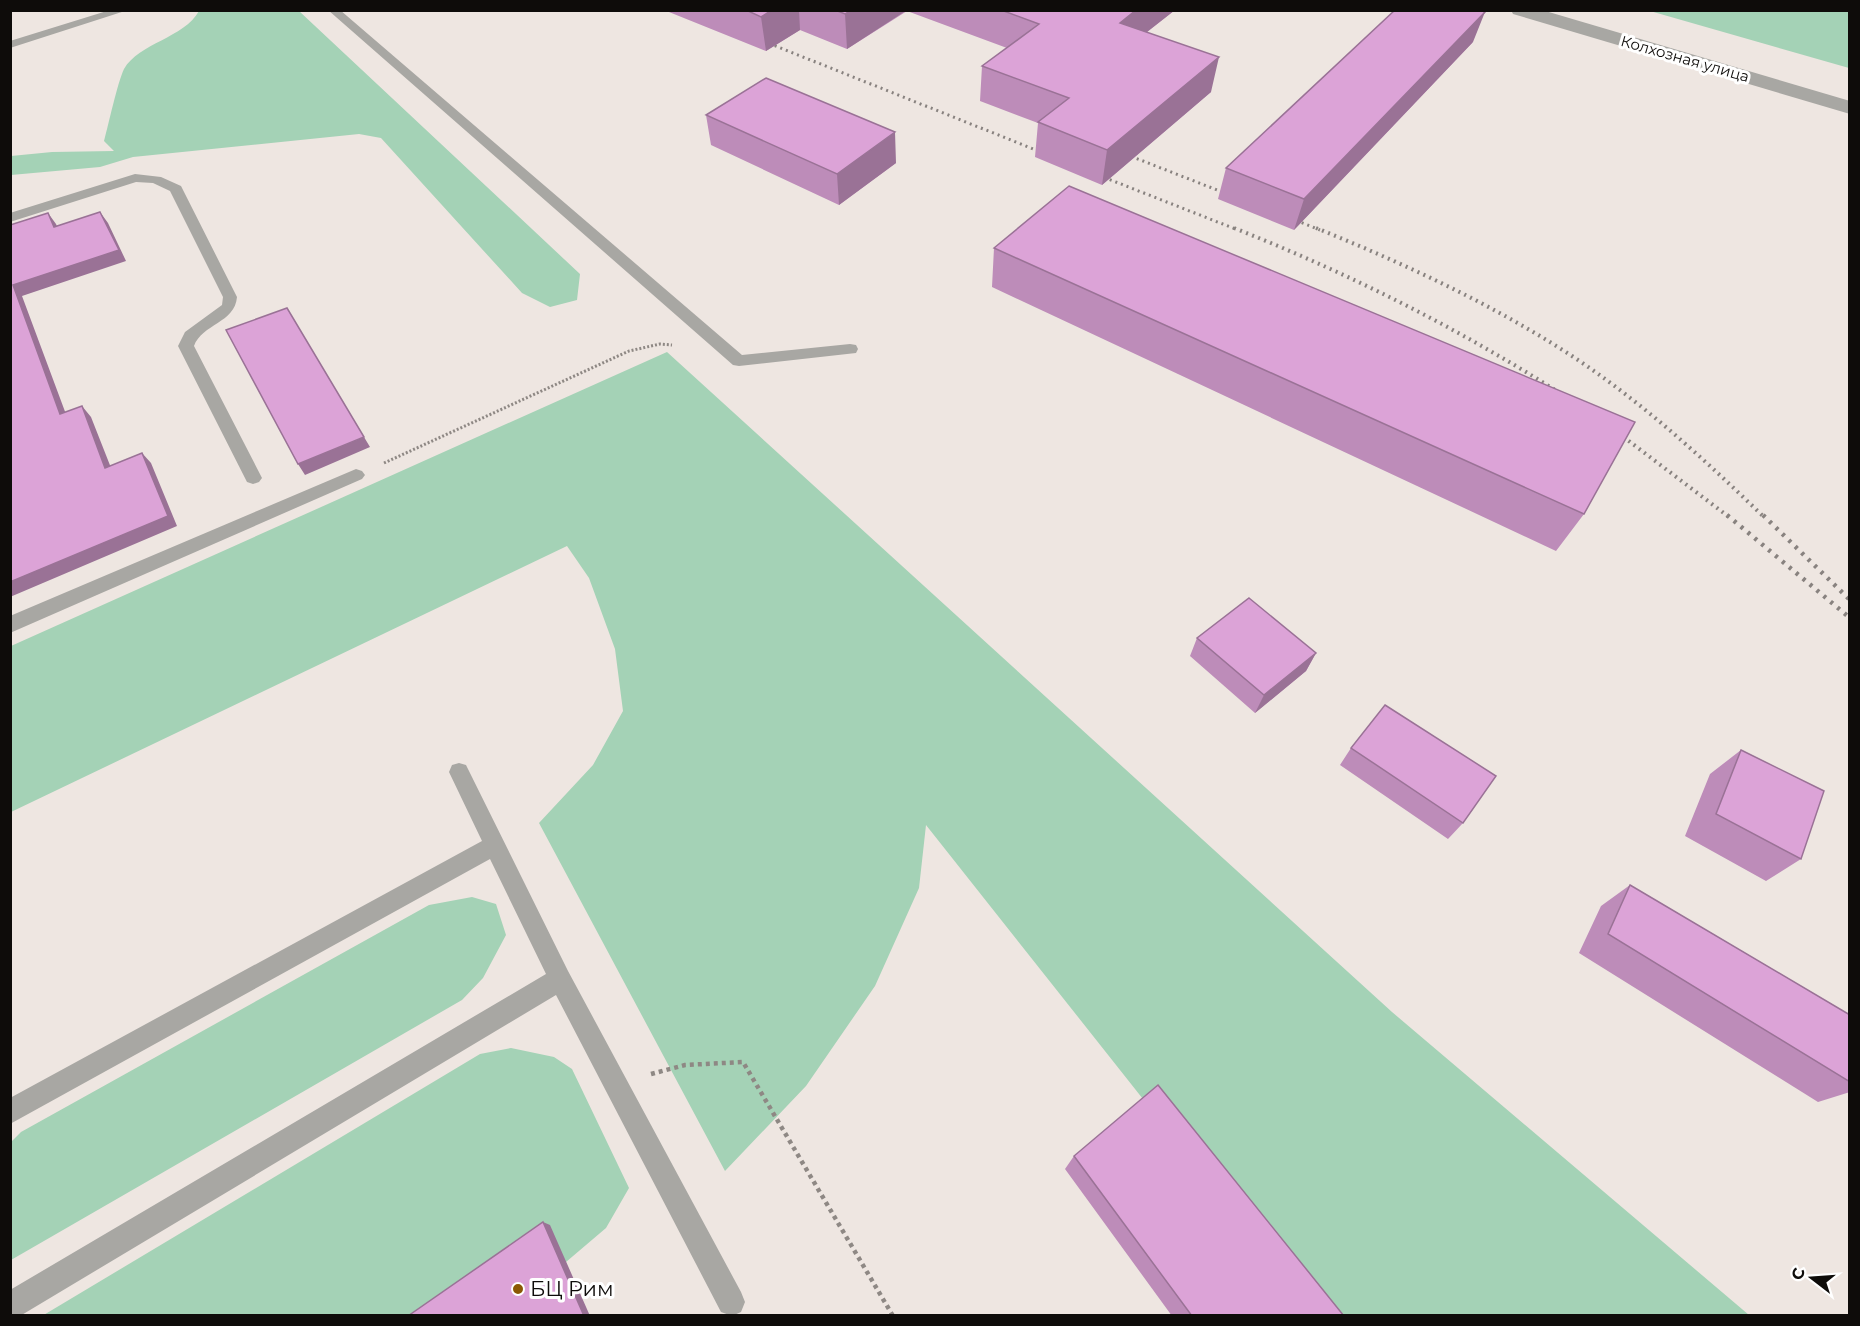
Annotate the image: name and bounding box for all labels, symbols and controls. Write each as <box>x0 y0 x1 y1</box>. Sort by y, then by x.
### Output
street label: Колхозная улица <box>1619 31 1752 86</box>
north arrow <box>1782 1248 1842 1308</box>
text: С <box>1787 1265 1809 1282</box>
place label: БЦ Рим <box>530 1276 614 1301</box>
marker: БЦ Рим <box>511 1282 525 1296</box>

